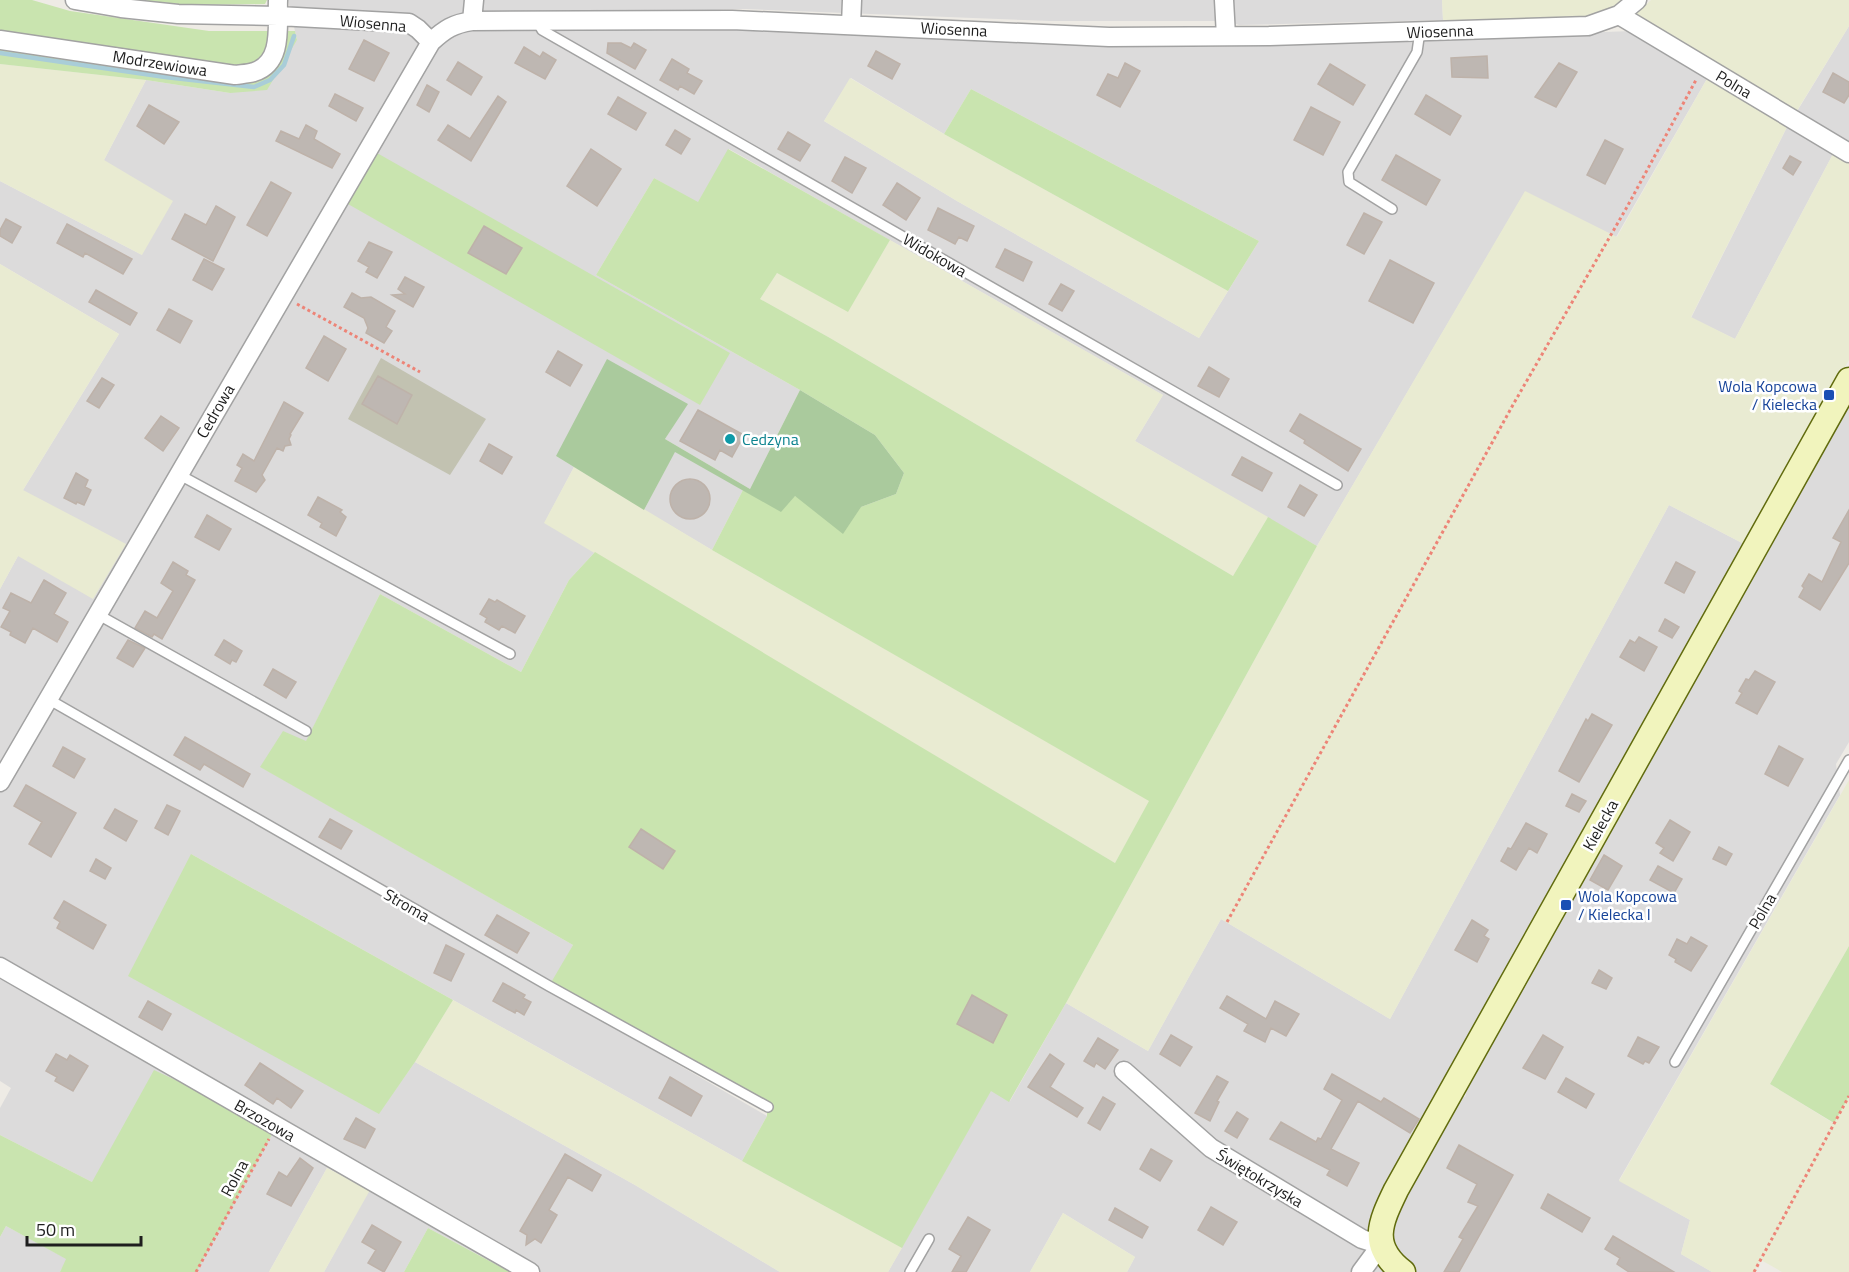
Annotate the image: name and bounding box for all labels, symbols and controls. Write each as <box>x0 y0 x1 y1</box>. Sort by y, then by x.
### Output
street label: Wiosenna <box>339 8 407 38</box>
street label: Wiosenna <box>920 15 988 43</box>
street label: Wiosenna <box>1406 18 1474 44</box>
street label: Modrzewiowa <box>111 44 209 82</box>
street label: Polna <box>1711 64 1757 104</box>
street label: Widokowa <box>898 227 972 283</box>
place label: Wola Kopcowa / Kielecka <box>1718 374 1817 416</box>
street label: Cedrowa <box>190 379 240 443</box>
marker: Wola Kopcowa / Kielecka <box>1822 388 1836 402</box>
place label: Cedzyna <box>742 427 799 451</box>
marker: Cedzyna <box>723 432 737 446</box>
street label: Kielecka <box>1576 795 1624 855</box>
street label: Stroma <box>380 882 434 928</box>
place label: Wola Kopcowa / Kielecka I <box>1578 884 1677 926</box>
street label: Polna <box>1742 888 1782 934</box>
marker: Wola Kopcowa / Kielecka I <box>1559 898 1573 912</box>
street label: Brzozowa <box>230 1093 300 1147</box>
street label: Świętokrzyska <box>1212 1143 1308 1213</box>
street label: Rolna <box>214 1155 254 1201</box>
scale bar <box>27 1209 141 1247</box>
text: 50 m <box>36 1216 75 1243</box>

